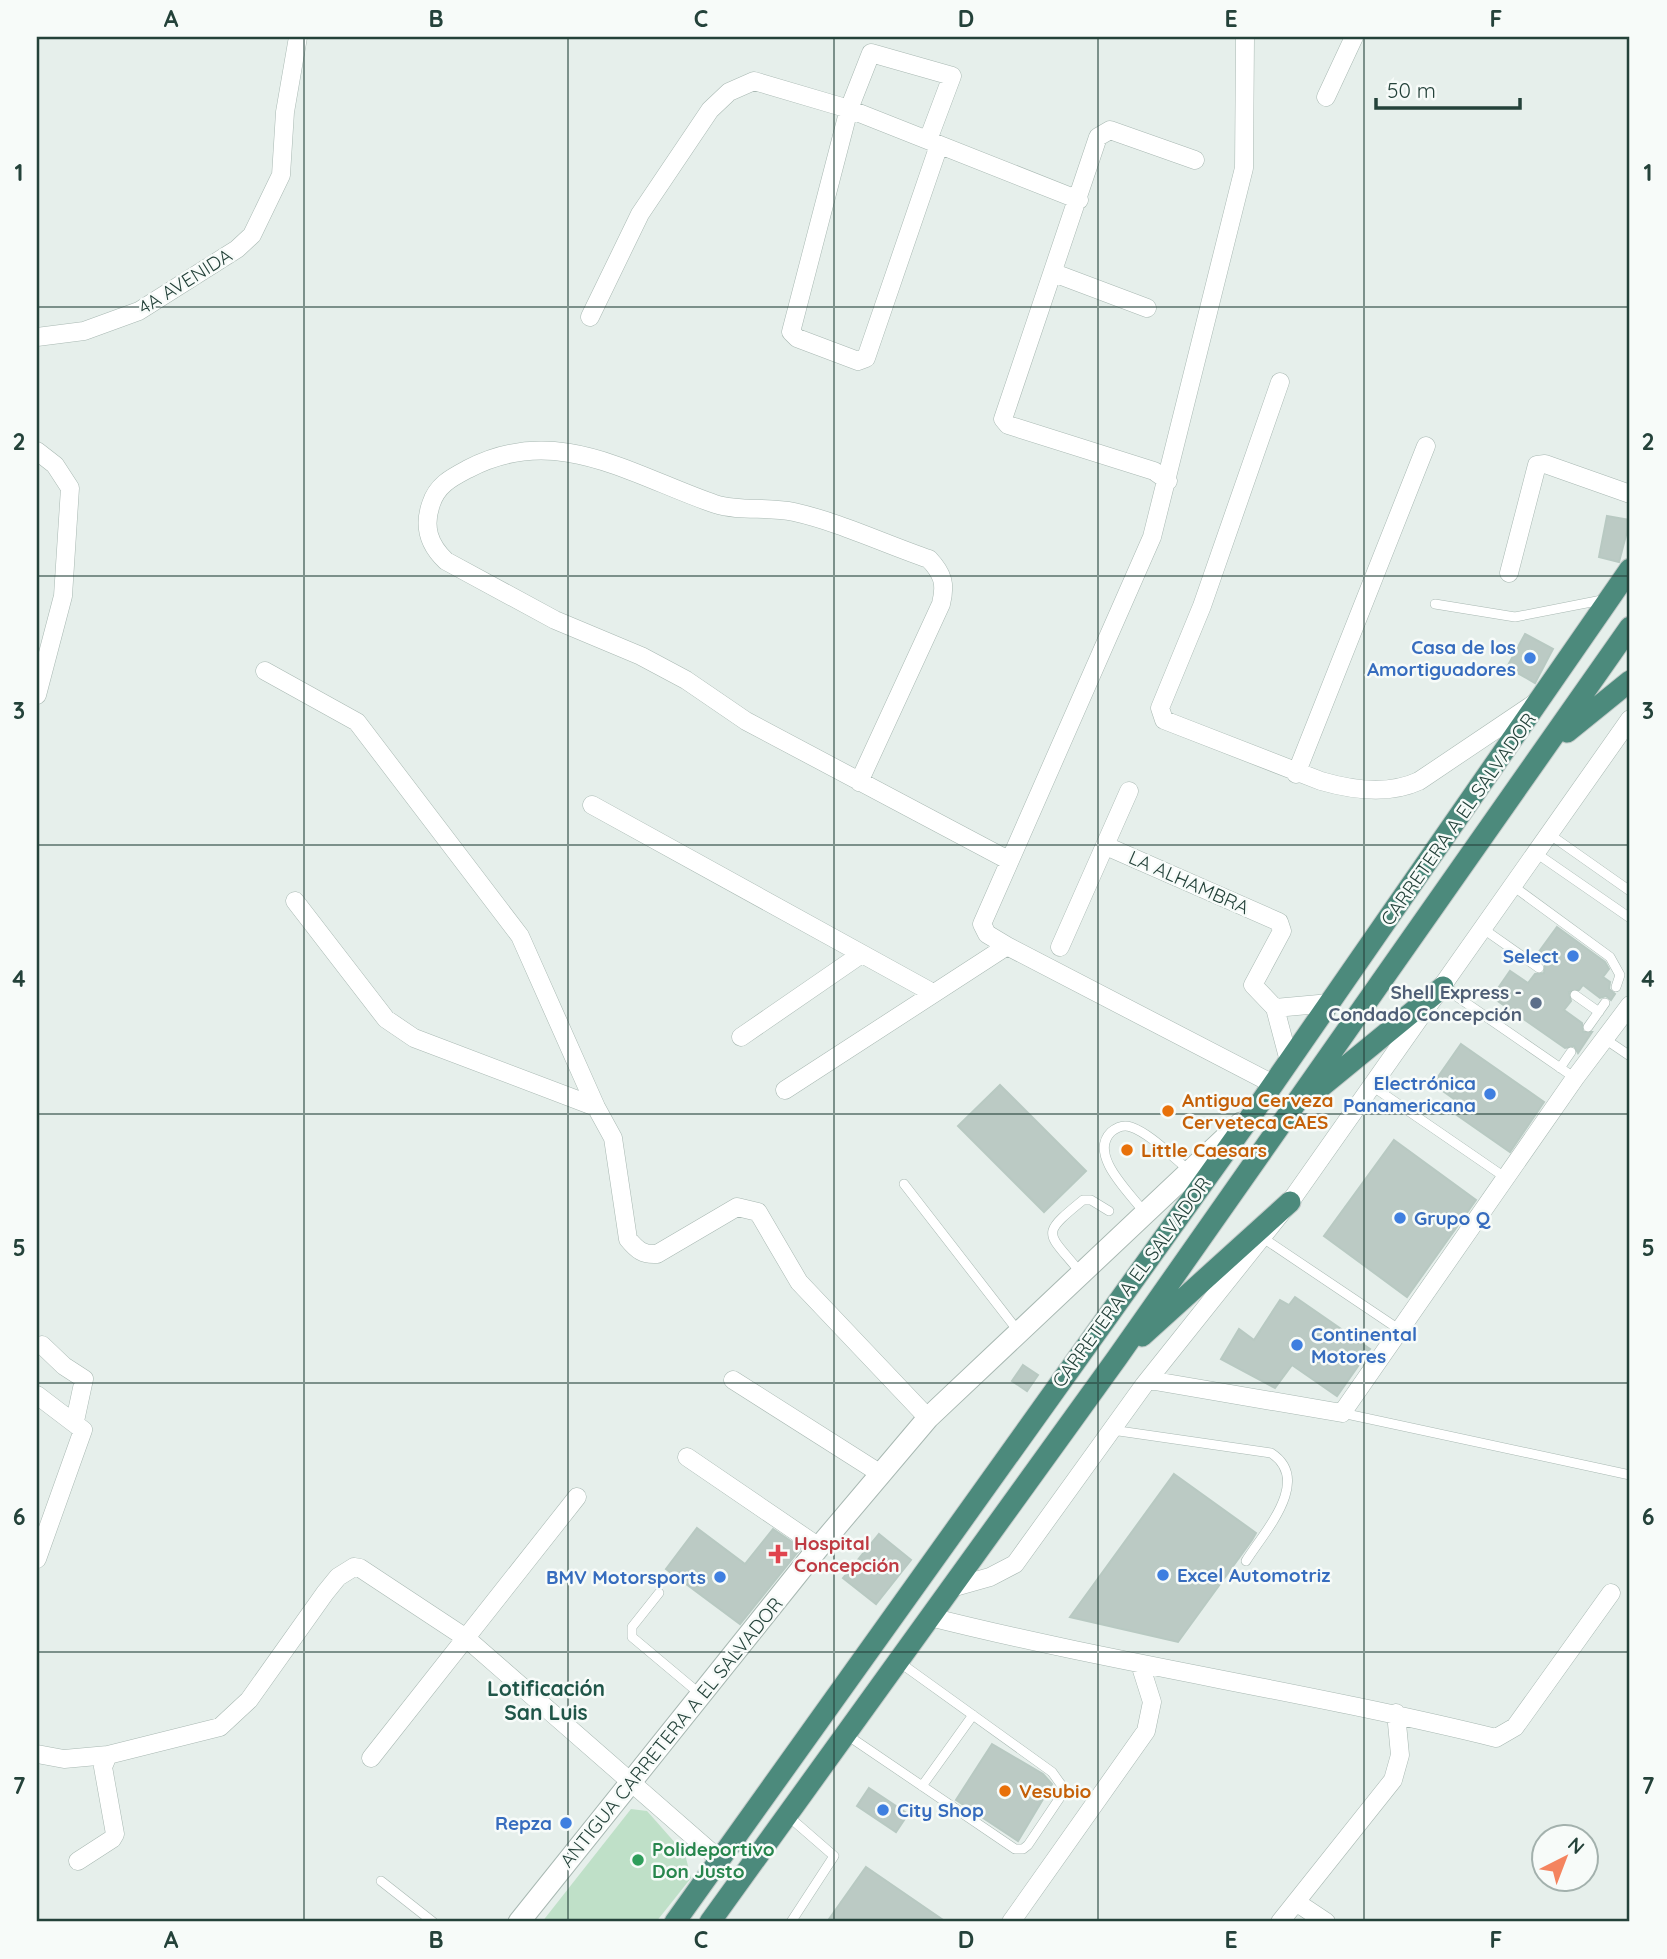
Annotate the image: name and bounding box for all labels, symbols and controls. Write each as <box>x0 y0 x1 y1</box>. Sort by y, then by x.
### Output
text: A <box>164 4 179 33</box>
text: B <box>428 4 444 33</box>
text: C <box>694 4 708 33</box>
text: D <box>958 4 974 33</box>
text: E <box>1224 4 1238 33</box>
text: F <box>1490 4 1502 33</box>
scale bar <box>1376 66 1520 110</box>
text: 50 m <box>1387 77 1436 103</box>
text: 1 <box>15 158 23 187</box>
text: 1 <box>1644 158 1652 187</box>
street label: 4A AVENIDA <box>134 243 236 319</box>
text: 2 <box>12 427 26 456</box>
text: 2 <box>1641 427 1655 456</box>
place label: Casa de los Amortiguadores <box>1367 635 1516 681</box>
marker: Casa de los Amortiguadores <box>1522 650 1538 666</box>
text: 3 <box>13 696 25 725</box>
text: 3 <box>1642 696 1654 725</box>
street label: CARRETERA A EL SALVADOR <box>1375 708 1541 930</box>
street label: LA ALHAMBRA <box>1125 845 1253 919</box>
place label: Select <box>1503 944 1559 968</box>
marker: Select <box>1565 948 1581 964</box>
text: 4 <box>12 964 26 993</box>
text: 4 <box>1641 964 1655 993</box>
place label: Shell Express - Condado Concepción <box>1328 980 1522 1026</box>
marker: Shell Express - Condado Concepción <box>1528 995 1544 1011</box>
place label: Electrónica Panamericana <box>1343 1071 1476 1117</box>
marker: Electrónica Panamericana <box>1482 1086 1498 1102</box>
place label: Antigua Cerveza Cerveteca CAES <box>1182 1088 1333 1134</box>
marker: Antigua Cerveza Cerveteca CAES <box>1160 1103 1176 1119</box>
place label: Little Caesars <box>1141 1138 1267 1162</box>
marker: Little Caesars <box>1119 1142 1135 1158</box>
street label: CARRETERA A EL SALVADOR <box>1047 1172 1215 1392</box>
place label: Grupo Q <box>1414 1206 1491 1230</box>
marker: Grupo Q <box>1392 1210 1408 1226</box>
text: 5 <box>12 1233 26 1262</box>
text: 5 <box>1641 1233 1655 1262</box>
place label: Continental Motores <box>1311 1322 1417 1368</box>
marker: Continental Motores <box>1289 1337 1305 1353</box>
text: 6 <box>13 1502 25 1531</box>
text: 6 <box>1642 1502 1654 1531</box>
place label: Hospital Concepción <box>794 1531 900 1577</box>
marker: Hospital Concepción <box>768 1544 788 1564</box>
place label: Excel Automotriz <box>1177 1563 1330 1587</box>
place label: BMV Motorsports <box>546 1565 706 1589</box>
marker: Excel Automotriz <box>1155 1567 1171 1583</box>
marker: BMV Motorsports <box>712 1569 728 1585</box>
street label: ANTIGUA CARRETERA A EL SALVADOR <box>554 1592 788 1872</box>
district label: Lotificación San Luis <box>487 1675 605 1725</box>
text: 7 <box>13 1771 26 1800</box>
text: 7 <box>1642 1771 1655 1800</box>
place label: Vesubio <box>1019 1779 1091 1803</box>
marker: Vesubio <box>997 1783 1013 1799</box>
place label: City Shop <box>897 1798 984 1822</box>
marker: City Shop <box>875 1802 891 1818</box>
place label: Repza <box>495 1811 552 1835</box>
marker: Repza <box>558 1815 574 1831</box>
north arrow <box>1530 1822 1600 1892</box>
text: N <box>1563 1832 1590 1859</box>
place label: Polideportivo Don Justo <box>652 1837 775 1883</box>
marker: Polideportivo Don Justo <box>630 1852 646 1868</box>
text: A <box>164 1925 179 1954</box>
text: B <box>428 1925 444 1954</box>
text: C <box>694 1925 708 1954</box>
text: D <box>958 1925 974 1954</box>
text: E <box>1224 1925 1238 1954</box>
text: F <box>1490 1925 1502 1954</box>

